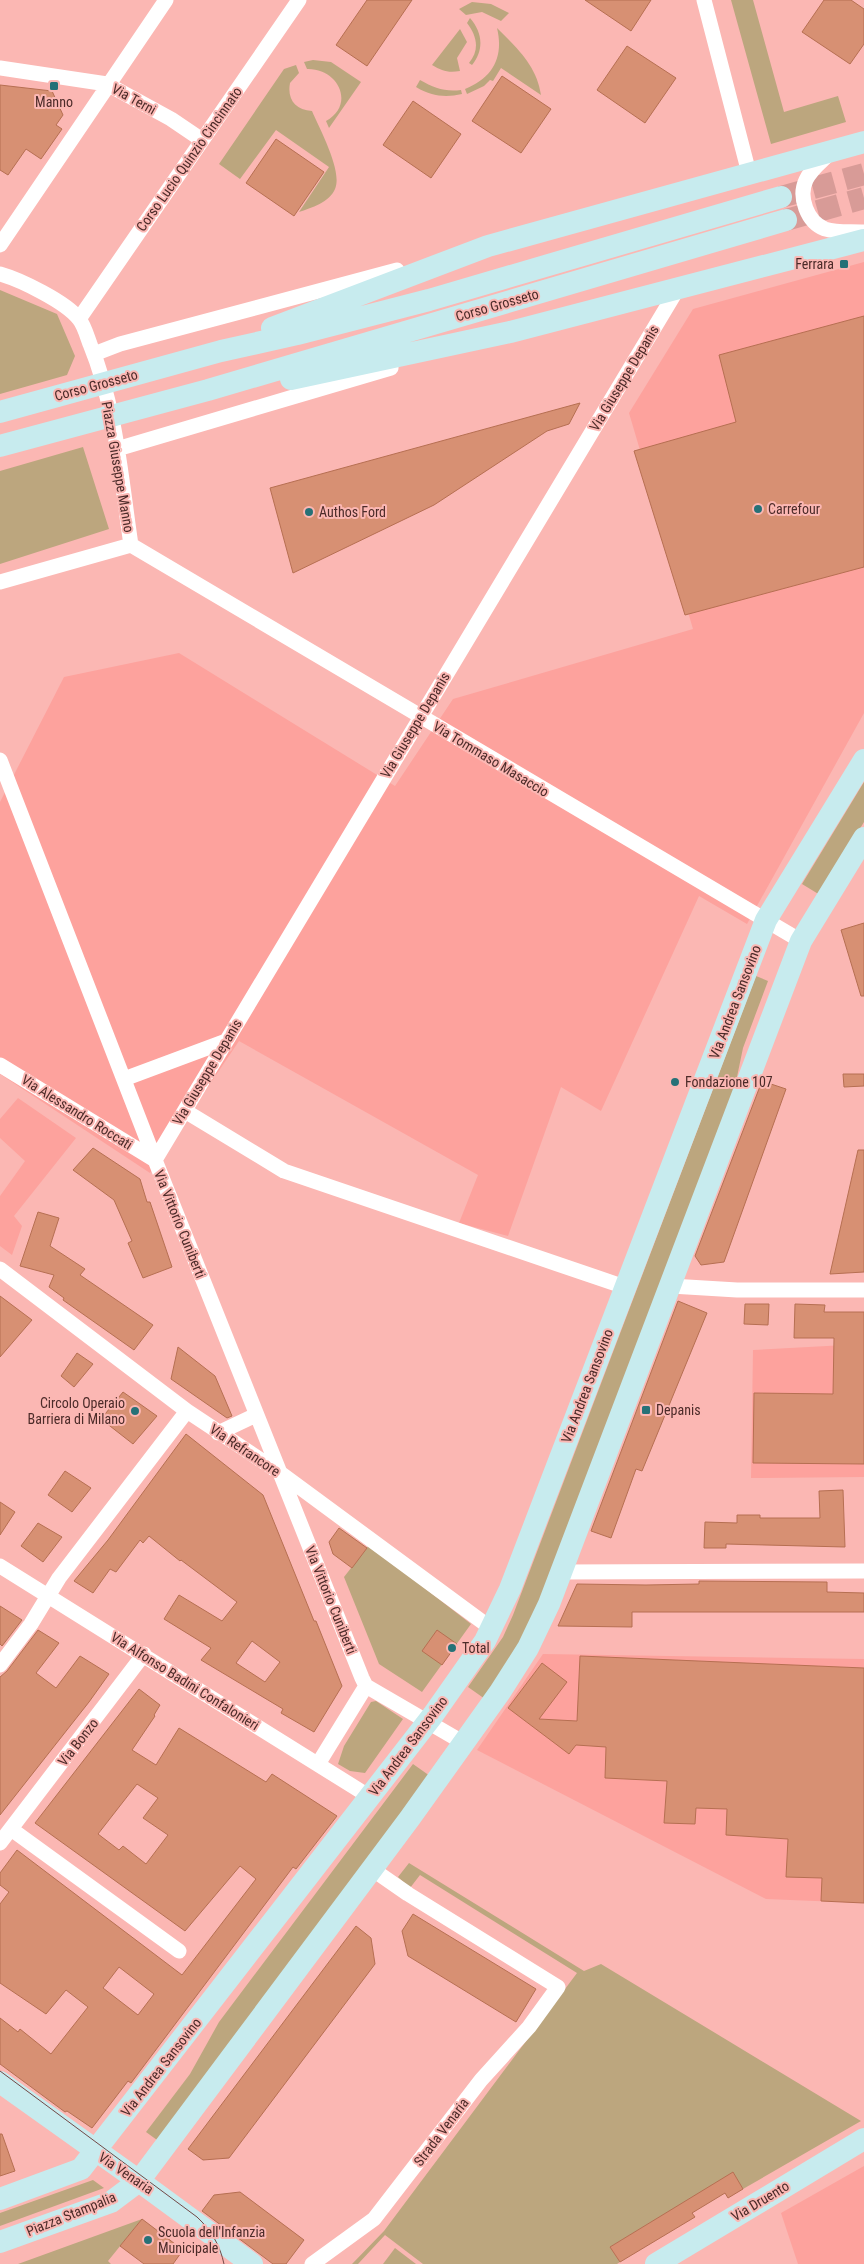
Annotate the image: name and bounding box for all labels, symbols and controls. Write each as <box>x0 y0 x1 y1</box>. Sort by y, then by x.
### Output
marker: Manno <box>48 80 60 92</box>
street label: Via Terni <box>109 80 159 118</box>
street label: Corso Lucio Quinzio Cincinnato <box>133 84 245 234</box>
place label: Manno <box>35 94 73 110</box>
place label: Ferrara <box>795 256 834 272</box>
marker: Ferrara <box>838 258 850 270</box>
street label: Corso Grosseto <box>454 286 540 324</box>
street label: Via Giuseppe Depanis <box>586 322 662 434</box>
street label: Corso Grosseto <box>53 366 139 404</box>
street label: Piazza Giuseppe Manno <box>99 400 137 534</box>
place label: Carrefour <box>768 501 820 517</box>
marker: Carrefour <box>752 503 764 515</box>
place label: Authos Ford <box>319 504 386 520</box>
marker: Authos Ford <box>303 506 315 518</box>
street label: Via Giuseppe Depanis <box>377 669 453 781</box>
street label: Via Tommaso Masaccio <box>430 718 552 800</box>
street label: Via Andrea Sansovino <box>706 943 764 1061</box>
street label: Via Giuseppe Depanis <box>169 1016 245 1128</box>
street label: Via Alessandro Roccati <box>19 1071 135 1153</box>
place label: Fondazione 107 <box>685 1074 773 1090</box>
marker: Fondazione 107 <box>669 1076 681 1088</box>
street label: Via Vittorio Cuniberti <box>151 1168 209 1280</box>
street label: Via Andrea Sansovino <box>558 1327 616 1445</box>
place label: Circolo Operaio Barriera di Milano <box>28 1395 125 1427</box>
place label: Depanis <box>656 1402 701 1418</box>
marker: Depanis <box>640 1404 652 1416</box>
marker: Circolo Operaio Barriera di Milano <box>129 1405 141 1417</box>
street label: Via Refrancore <box>207 1421 283 1480</box>
street label: Via Vittorio Cuniberti <box>302 1544 360 1656</box>
street label: Via Alfonso Badini Confalonieri <box>108 1629 262 1733</box>
place label: Total <box>462 1640 490 1656</box>
marker: Total <box>446 1642 458 1654</box>
street label: Via Andrea Sansovino <box>365 1693 451 1799</box>
street label: Via Bonzo <box>55 1715 101 1769</box>
street label: Via Andrea Sansovino <box>118 2015 204 2119</box>
street label: Strada Venaria <box>410 2095 472 2169</box>
street label: Via Venaria <box>96 2149 156 2197</box>
street label: Via Druento <box>728 2178 792 2224</box>
street label: Piazza Stampalia <box>24 2189 118 2239</box>
place label: Scuola dell'Infanzia Municipale <box>158 2224 265 2256</box>
marker: Scuola dell'Infanzia Municipale <box>142 2234 154 2246</box>

